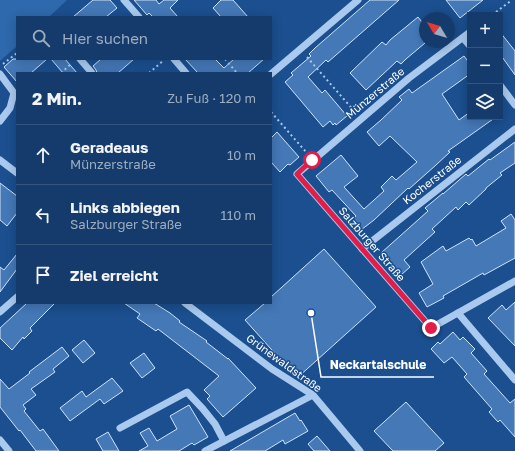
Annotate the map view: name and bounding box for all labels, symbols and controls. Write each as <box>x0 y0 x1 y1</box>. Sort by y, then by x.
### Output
north arrow <box>419 12 455 48</box>
map controls <box>467 12 503 120</box>
button: + <box>467 12 503 48</box>
search box <box>16 16 272 60</box>
icon: search <box>30 27 52 49</box>
text: Hier suchen <box>62 29 148 47</box>
button: − <box>467 48 503 84</box>
street label: Münzerstraße <box>343 64 407 121</box>
button: layers <box>467 84 503 120</box>
text: 2 Min. <box>32 88 82 109</box>
text: Zu Fuß · 120 m <box>167 90 256 106</box>
text: Geradeaus <box>70 138 148 156</box>
icon: ahead <box>32 144 54 166</box>
text: 10 m <box>227 147 256 163</box>
route start <box>303 151 321 169</box>
street label: Kocherstraße <box>400 153 464 207</box>
text: Münzerstraße <box>70 156 156 172</box>
text: Links abbiegen <box>70 198 180 216</box>
icon: left <box>32 204 54 226</box>
street label: Salzburger Straße <box>336 204 408 284</box>
text: 110 m <box>221 207 256 223</box>
text: Salzburger Straße <box>70 216 182 232</box>
icon: arrive <box>32 264 54 286</box>
text: Ziel erreicht <box>70 266 158 284</box>
route end <box>422 319 440 337</box>
street label: Grünewaldstraße <box>244 331 325 394</box>
callout: Neckartalschule <box>321 353 434 377</box>
text: Neckartalschule <box>330 357 426 372</box>

